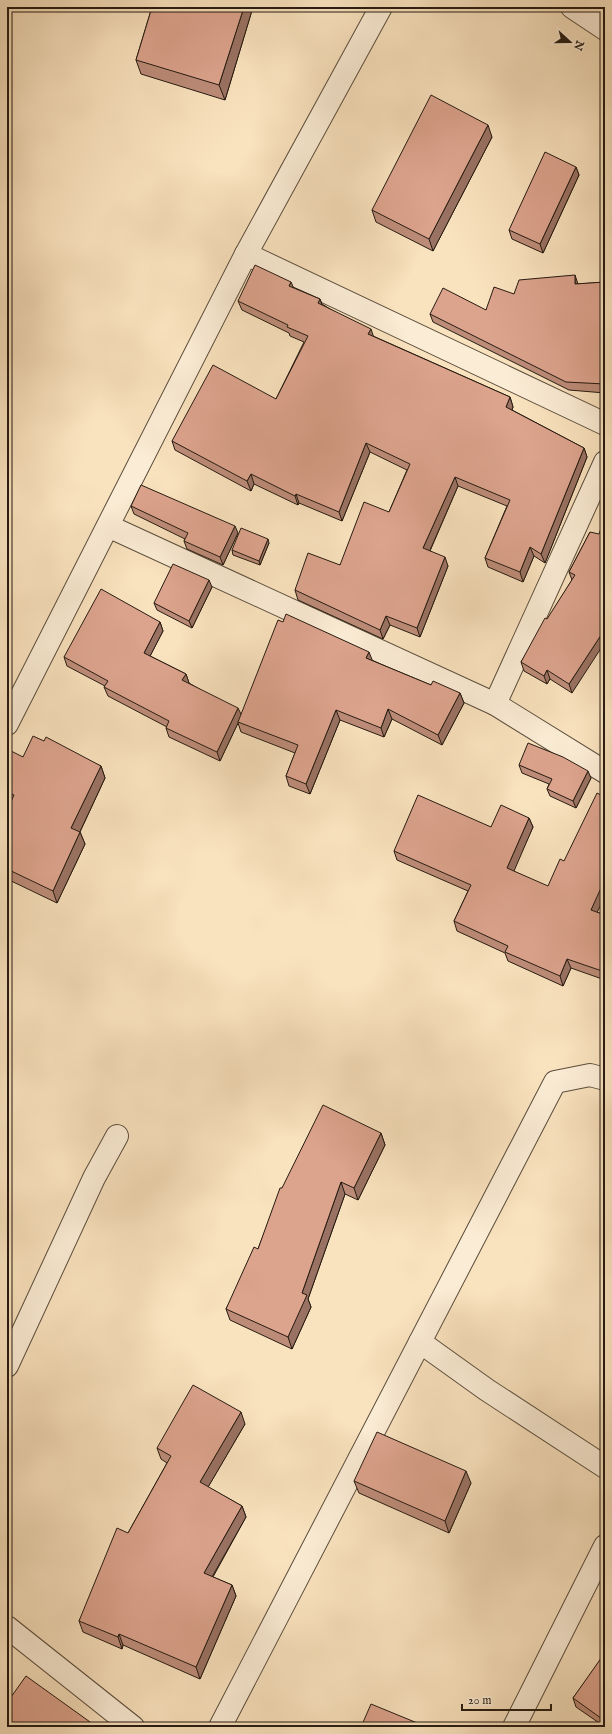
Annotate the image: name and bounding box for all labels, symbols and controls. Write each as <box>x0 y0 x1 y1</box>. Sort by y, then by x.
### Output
north arrow <box>550 22 590 62</box>
text: N <box>570 37 587 53</box>
scale bar <box>462 1686 551 1712</box>
text: 20 m <box>468 1693 491 1708</box>

